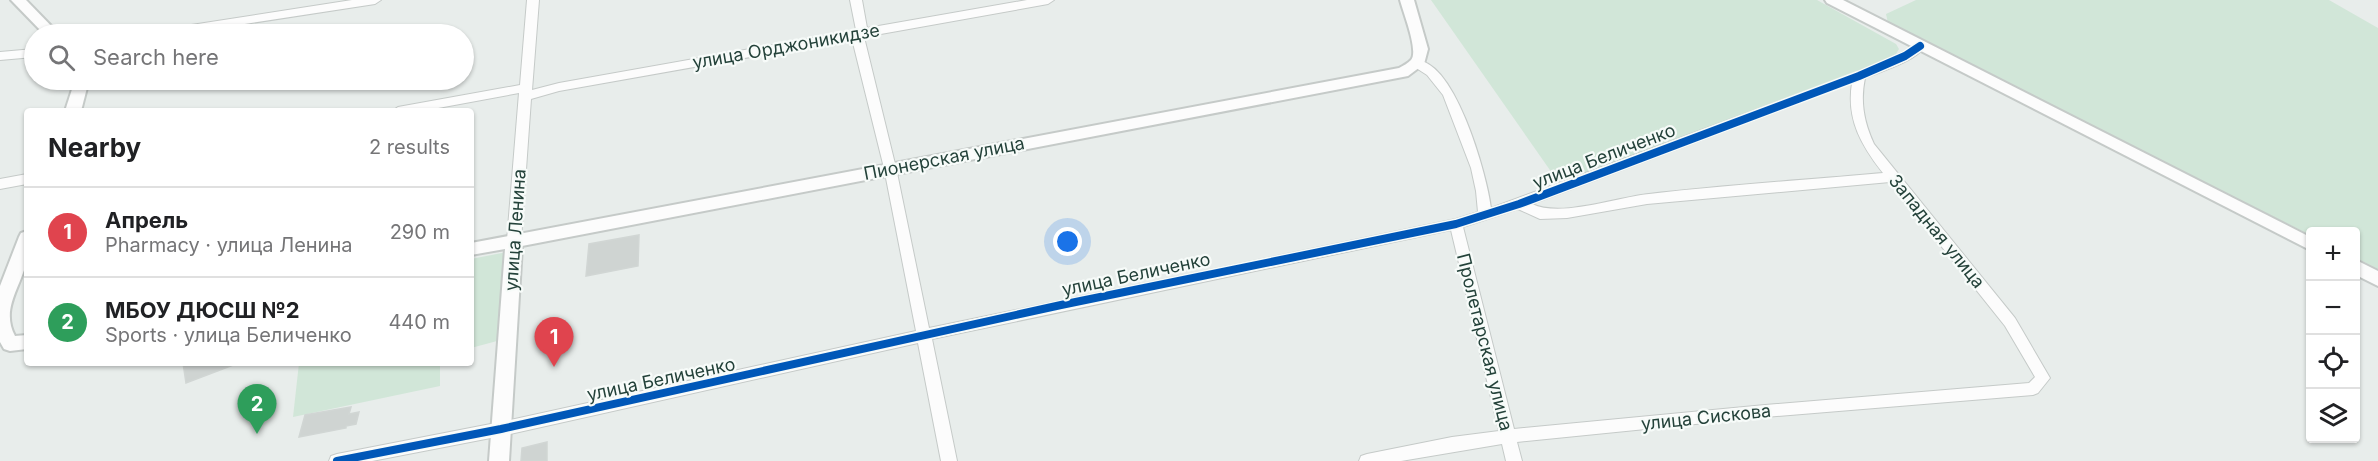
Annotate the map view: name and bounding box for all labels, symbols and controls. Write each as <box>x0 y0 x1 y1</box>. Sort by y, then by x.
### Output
street label: улица Орджоникидзе <box>691 19 881 73</box>
search box <box>24 24 474 90</box>
icon: search <box>45 41 78 74</box>
text: Search here <box>93 44 219 70</box>
street label: улица Беличенко <box>1530 119 1678 193</box>
text: Nearby <box>48 132 141 163</box>
street label: Пионерская улица <box>862 132 1026 184</box>
text: 2 results <box>369 135 450 159</box>
street label: улица Ленина <box>500 168 530 292</box>
street label: Западная улица <box>1885 170 1989 292</box>
text: Апрель <box>105 207 188 233</box>
text: 1 <box>63 220 72 244</box>
text: 290 m <box>390 220 450 244</box>
your location <box>1053 227 1082 256</box>
map controls <box>2306 227 2360 443</box>
button: + <box>2306 227 2360 281</box>
text: Pharmacy · улица Ленина <box>105 233 353 257</box>
street label: улица Беличенко <box>1060 248 1212 300</box>
street label: Пролетарская улица <box>1453 251 1517 433</box>
button: − <box>2306 281 2360 335</box>
text: МБОУ ДЮСШ №2 <box>105 297 300 323</box>
text: 2 <box>61 310 74 334</box>
text: 440 m <box>388 310 450 334</box>
pin: 1 <box>534 318 574 367</box>
text: Sports · улица Беличенко <box>105 323 352 347</box>
button: locate <box>2306 335 2360 389</box>
street label: улица Беличенко <box>585 353 737 405</box>
pin: 2 <box>238 384 276 434</box>
button: layers <box>2306 389 2360 443</box>
street label: улица Сискова <box>1640 400 1772 434</box>

